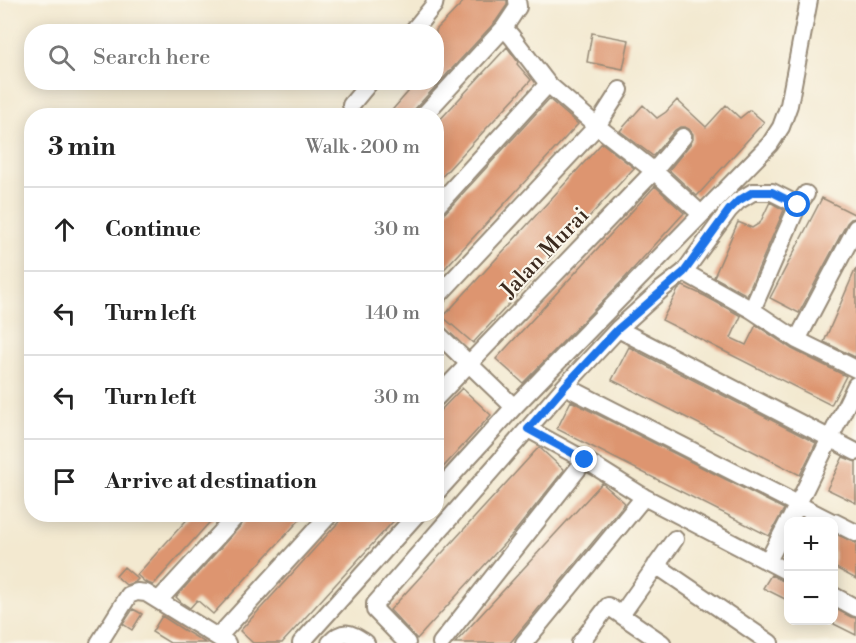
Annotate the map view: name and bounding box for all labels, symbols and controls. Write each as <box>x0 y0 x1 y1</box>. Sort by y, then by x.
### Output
search box <box>24 24 444 90</box>
icon: search <box>45 41 78 74</box>
text: Search here <box>93 44 210 71</box>
text: 3 min <box>48 131 116 163</box>
text: Walk · 200 m <box>306 135 420 160</box>
route start <box>784 191 810 217</box>
street label: Jalan Murai <box>495 202 595 305</box>
icon: ahead <box>48 213 81 246</box>
text: Continue <box>105 216 201 243</box>
text: 30 m <box>374 217 420 242</box>
icon: left <box>48 297 81 330</box>
text: Turn left <box>105 300 196 327</box>
text: 140 m <box>365 301 420 326</box>
icon: left <box>48 381 81 414</box>
text: Turn left <box>105 384 196 411</box>
text: 30 m <box>374 385 420 410</box>
route end <box>571 446 597 472</box>
icon: arrive <box>48 465 81 498</box>
text: Arrive at destination <box>105 468 317 495</box>
map controls <box>784 517 838 625</box>
button: + <box>784 517 838 571</box>
button: − <box>784 571 838 625</box>

